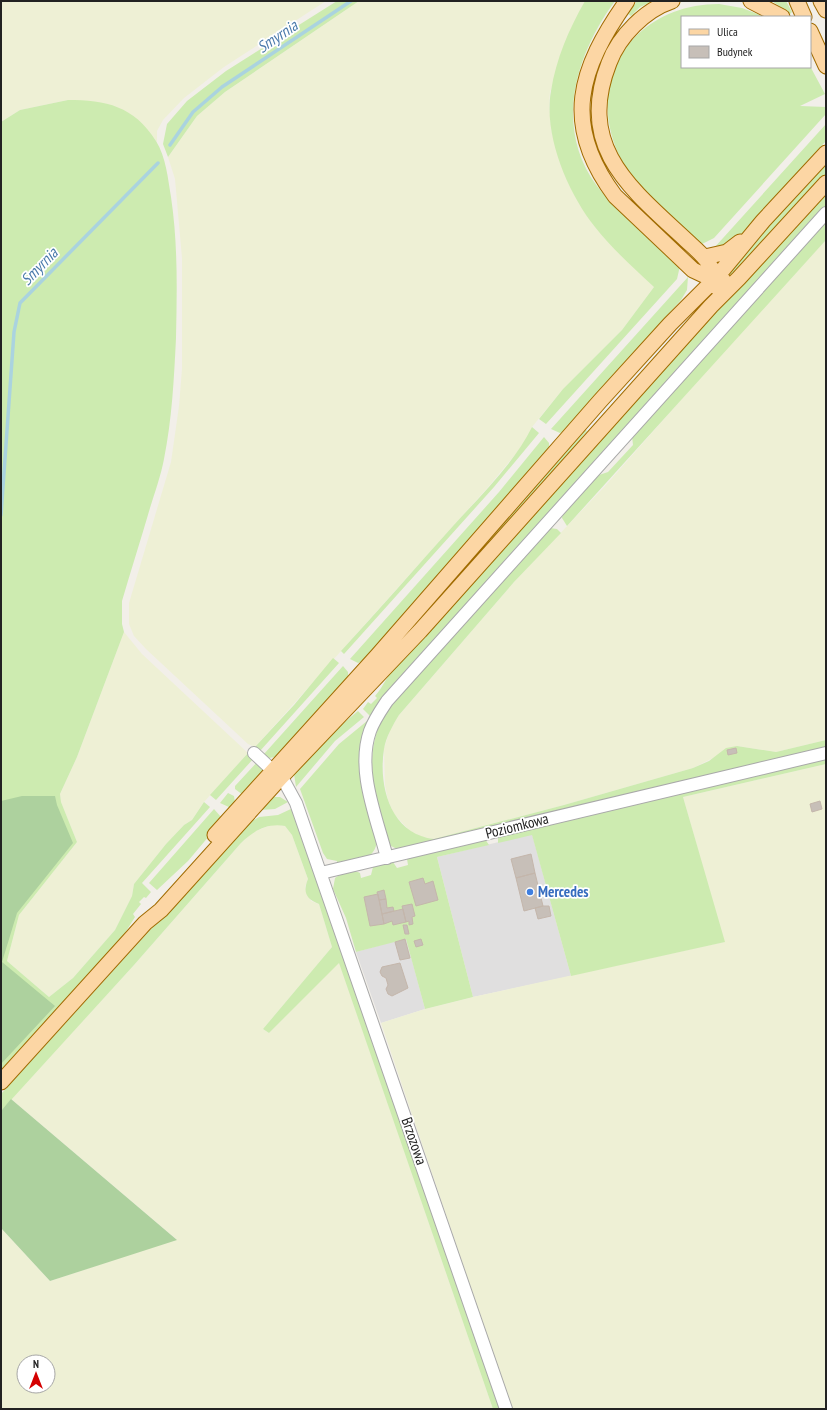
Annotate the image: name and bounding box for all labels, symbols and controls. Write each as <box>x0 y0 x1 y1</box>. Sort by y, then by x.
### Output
water label: Smyrnia <box>253 14 302 57</box>
legend <box>681 16 811 68</box>
text: Ulica <box>717 24 738 39</box>
text: Budynek <box>717 44 753 59</box>
water label: Smyrnia <box>16 242 63 289</box>
street label: Poziomkowa <box>483 809 550 843</box>
place label: Mercedes <box>538 882 589 901</box>
marker: Mercedes <box>525 887 535 897</box>
street label: Brzozowa <box>397 1115 431 1167</box>
north arrow <box>16 1354 56 1394</box>
text: N <box>33 1357 39 1371</box>

